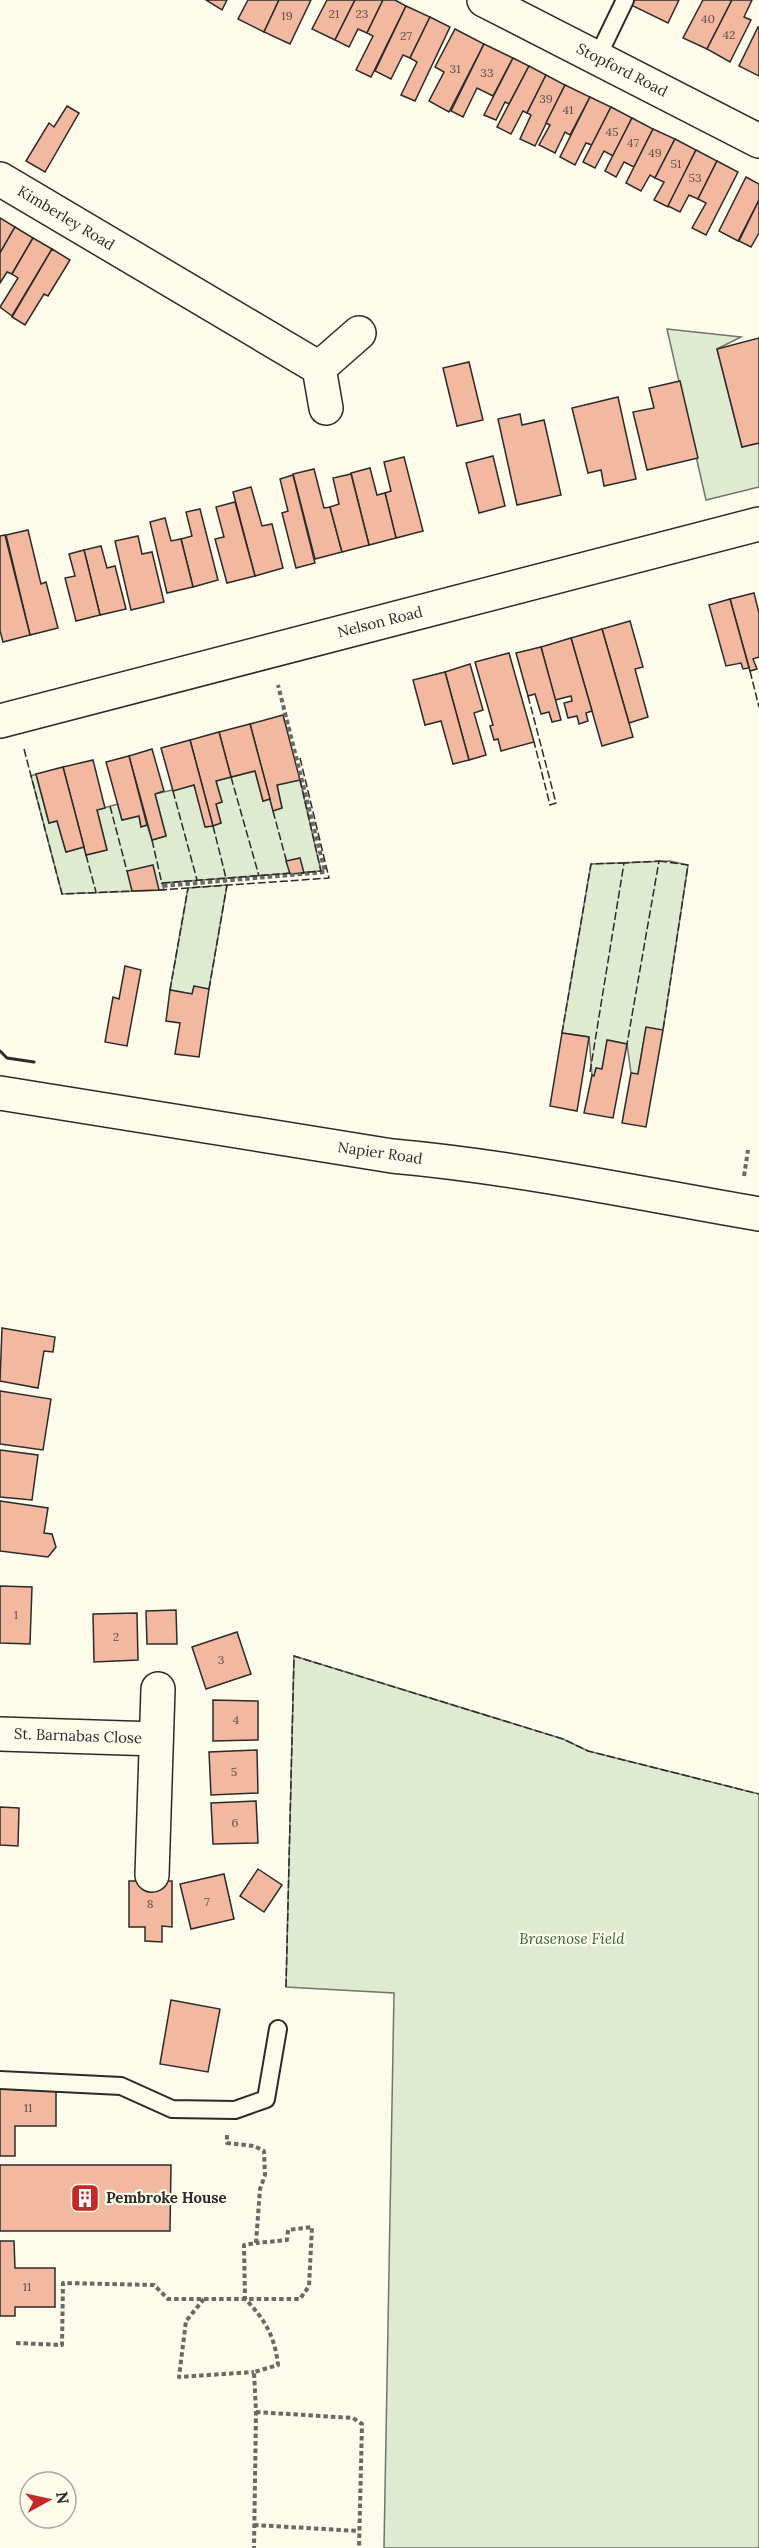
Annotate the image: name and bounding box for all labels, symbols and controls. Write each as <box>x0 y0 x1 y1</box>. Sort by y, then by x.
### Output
house number: 21 <box>329 6 339 21</box>
house number: 23 <box>356 6 369 21</box>
house number: 19 <box>281 8 293 23</box>
house number: 40 <box>701 11 715 26</box>
house number: 42 <box>723 27 735 42</box>
house number: 27 <box>400 28 412 43</box>
street label: Stopford Road <box>573 38 671 101</box>
house number: 31 <box>449 61 461 76</box>
house number: 33 <box>480 65 494 80</box>
house number: 39 <box>539 91 553 106</box>
house number: 41 <box>563 102 573 117</box>
house number: 45 <box>605 124 619 139</box>
house number: 47 <box>627 135 639 150</box>
house number: 49 <box>648 145 662 160</box>
house number: 51 <box>671 156 681 171</box>
house number: 53 <box>688 170 702 185</box>
street label: Kimberley Road <box>14 181 118 254</box>
street label: Nelson Road <box>335 602 424 641</box>
street label: Napier Road <box>336 1137 424 1168</box>
house number: 1 <box>14 1607 18 1622</box>
house number: 2 <box>113 1629 119 1644</box>
house number: 3 <box>218 1652 225 1667</box>
house number: 4 <box>233 1712 240 1727</box>
street label: St. Barnabas Close <box>14 1724 142 1747</box>
house number: 5 <box>231 1764 237 1779</box>
house number: 6 <box>232 1815 239 1830</box>
house number: 7 <box>204 1894 210 1909</box>
house number: 8 <box>147 1896 154 1911</box>
park label: Brasenose Field <box>519 1929 625 1948</box>
house number: 11 <box>24 2100 32 2115</box>
building icon: Pembroke House <box>69 2182 101 2214</box>
place label: Pembroke House <box>106 2188 227 2207</box>
house number: 11 <box>23 2279 31 2294</box>
north arrow <box>18 2470 78 2530</box>
text: N <box>52 2490 74 2505</box>

